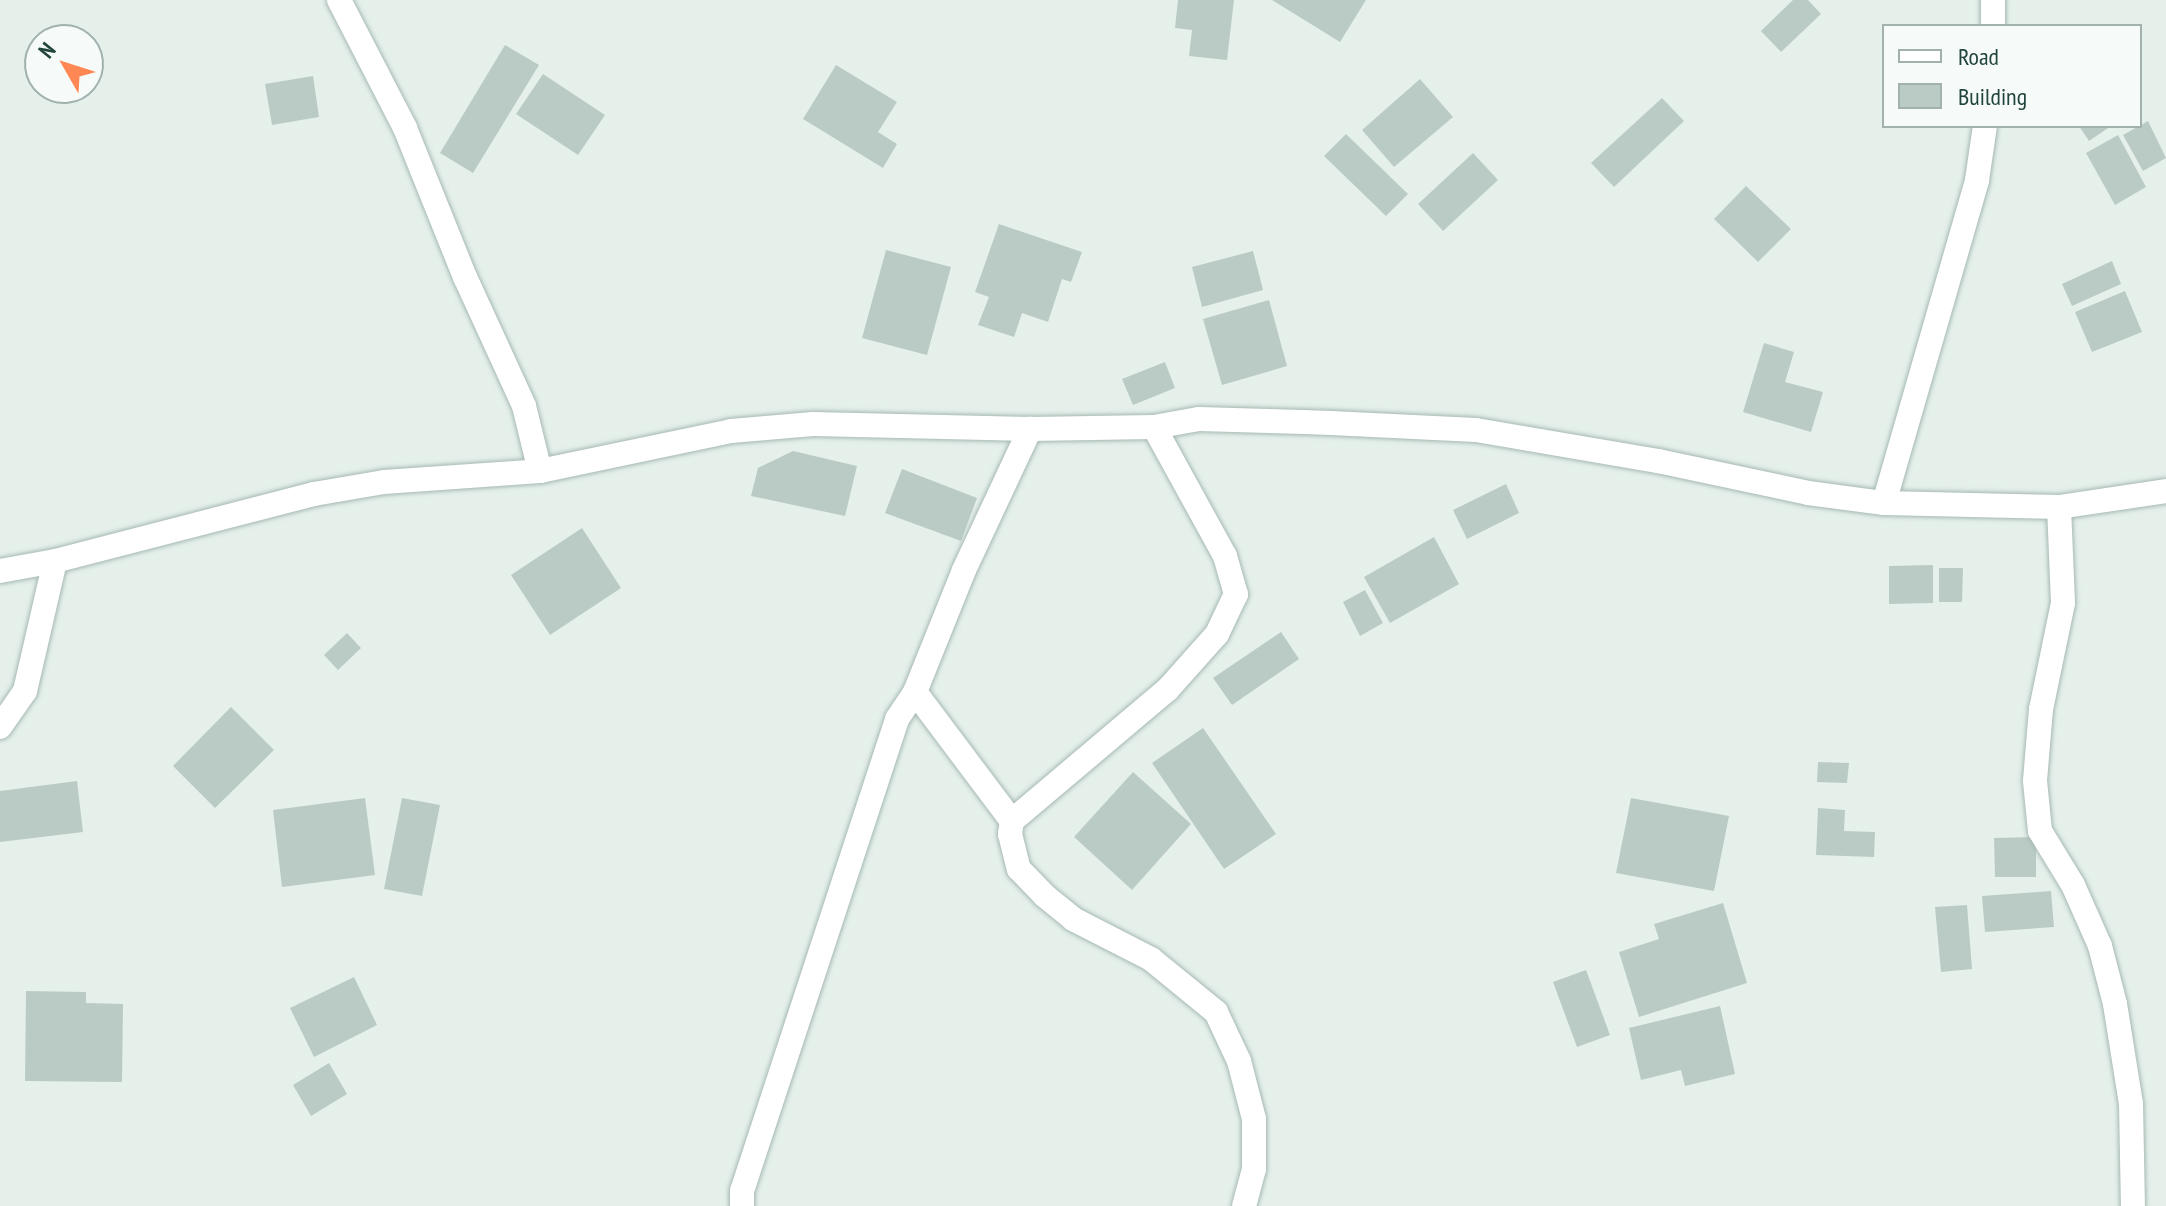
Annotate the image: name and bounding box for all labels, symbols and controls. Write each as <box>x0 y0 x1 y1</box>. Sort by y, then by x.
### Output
north arrow <box>24 24 104 104</box>
legend <box>1882 24 2142 128</box>
text: N <box>32 37 62 64</box>
text: Road <box>1958 41 1999 72</box>
text: Building <box>1958 81 2027 112</box>

